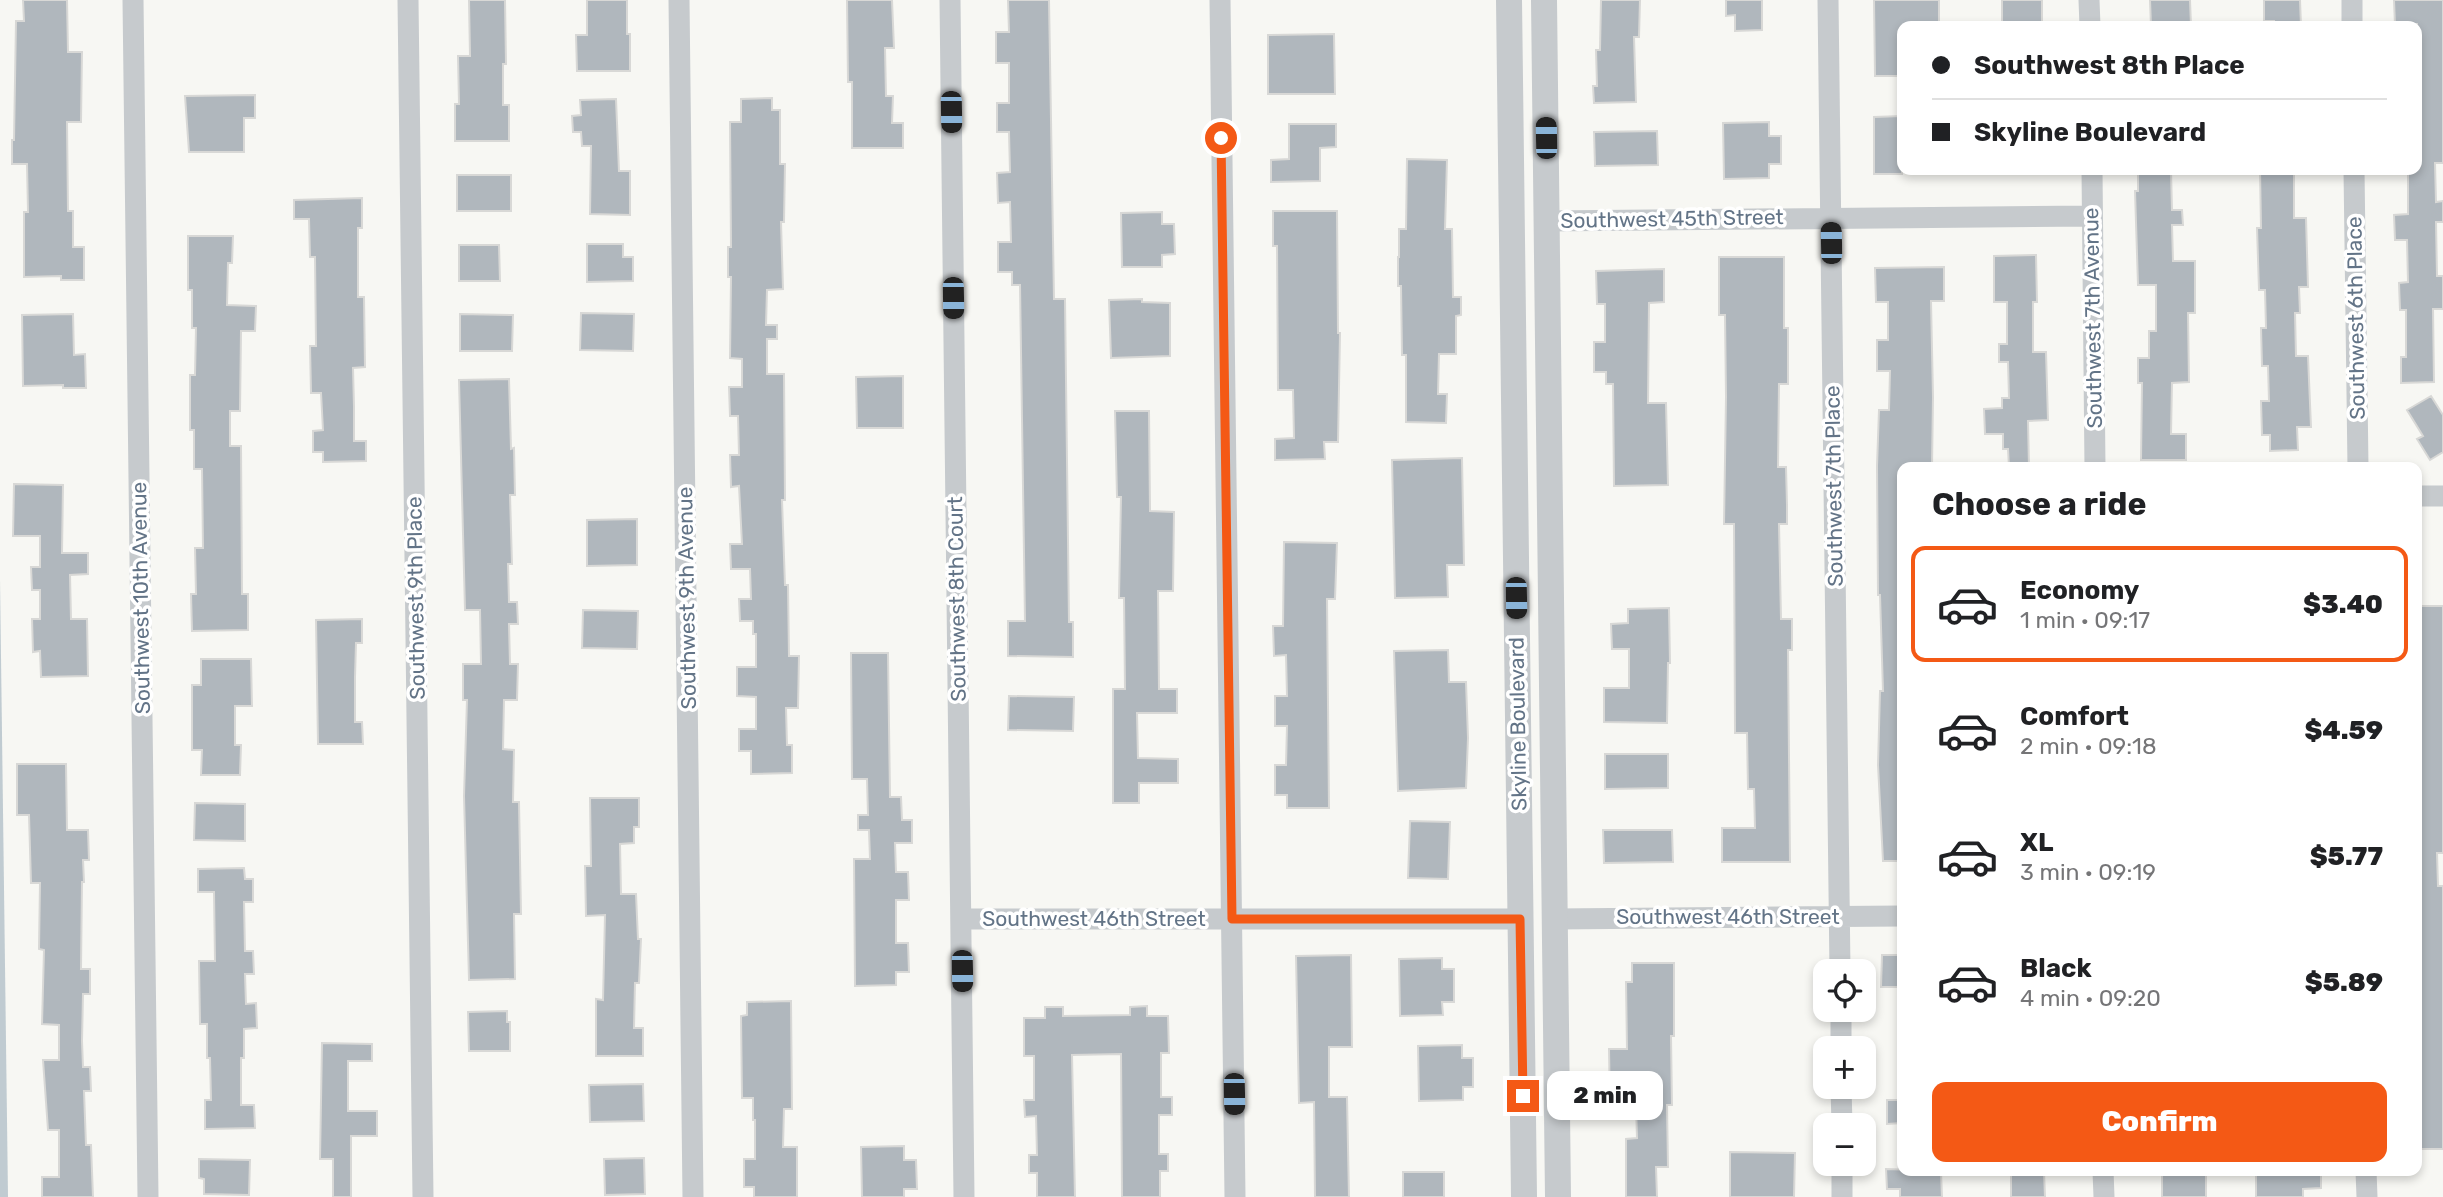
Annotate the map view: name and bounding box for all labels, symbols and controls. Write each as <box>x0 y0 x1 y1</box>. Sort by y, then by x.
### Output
text: Southwest 8th Place <box>1974 50 2245 81</box>
car <box>941 91 962 133</box>
car <box>1536 117 1557 159</box>
text: Skyline Boulevard <box>1974 117 2206 148</box>
route start <box>1205 122 1237 154</box>
street label: Southwest 45th Street <box>1560 204 1784 233</box>
street label: Southwest 7th Avenue <box>2078 207 2107 429</box>
street label: Southwest 6th Place <box>2341 216 2370 420</box>
car <box>1821 222 1842 264</box>
car <box>943 277 964 319</box>
street label: Southwest 7th Place <box>1819 385 1848 587</box>
street label: Southwest 10th Avenue <box>126 482 155 714</box>
text: Choose a ride <box>1932 485 2146 523</box>
street label: Southwest 9th Avenue <box>672 487 701 709</box>
street label: Southwest 9th Place <box>401 496 430 700</box>
street label: Southwest 8th Court <box>942 496 971 702</box>
icon: car <box>1936 573 1999 636</box>
text: Economy <box>2020 575 2139 606</box>
car <box>1506 577 1527 619</box>
text: $3.40 <box>2303 589 2383 620</box>
text: 1 min · 09:17 <box>2020 606 2150 634</box>
street label: Skyline Boulevard <box>1503 637 1532 811</box>
icon: car <box>1936 699 1999 762</box>
text: Comfort <box>2020 701 2129 732</box>
text: $4.59 <box>2304 715 2383 746</box>
text: 2 min · 09:18 <box>2020 732 2157 760</box>
icon: car <box>1936 825 1999 888</box>
text: XL <box>2020 827 2053 858</box>
text: $5.77 <box>2310 841 2383 872</box>
text: 3 min · 09:19 <box>2020 858 2156 886</box>
street label: Southwest 46th Street <box>1616 904 1840 929</box>
street label: Southwest 46th Street <box>982 906 1206 931</box>
car <box>952 950 973 992</box>
icon: car <box>1936 951 1999 1014</box>
text: Black <box>2020 953 2092 984</box>
map controls <box>1813 959 1876 1176</box>
button: locate <box>1813 959 1876 1022</box>
text: $5.89 <box>2305 967 2383 998</box>
text: 4 min · 09:20 <box>2020 984 2161 1012</box>
button: + <box>1813 1036 1876 1099</box>
callout: 2 min <box>1548 1072 1663 1120</box>
car <box>1224 1073 1245 1115</box>
route end <box>1507 1080 1539 1112</box>
text: 2 min <box>1573 1081 1637 1109</box>
button: Confirm <box>1932 1082 2387 1162</box>
button: − <box>1813 1113 1876 1176</box>

